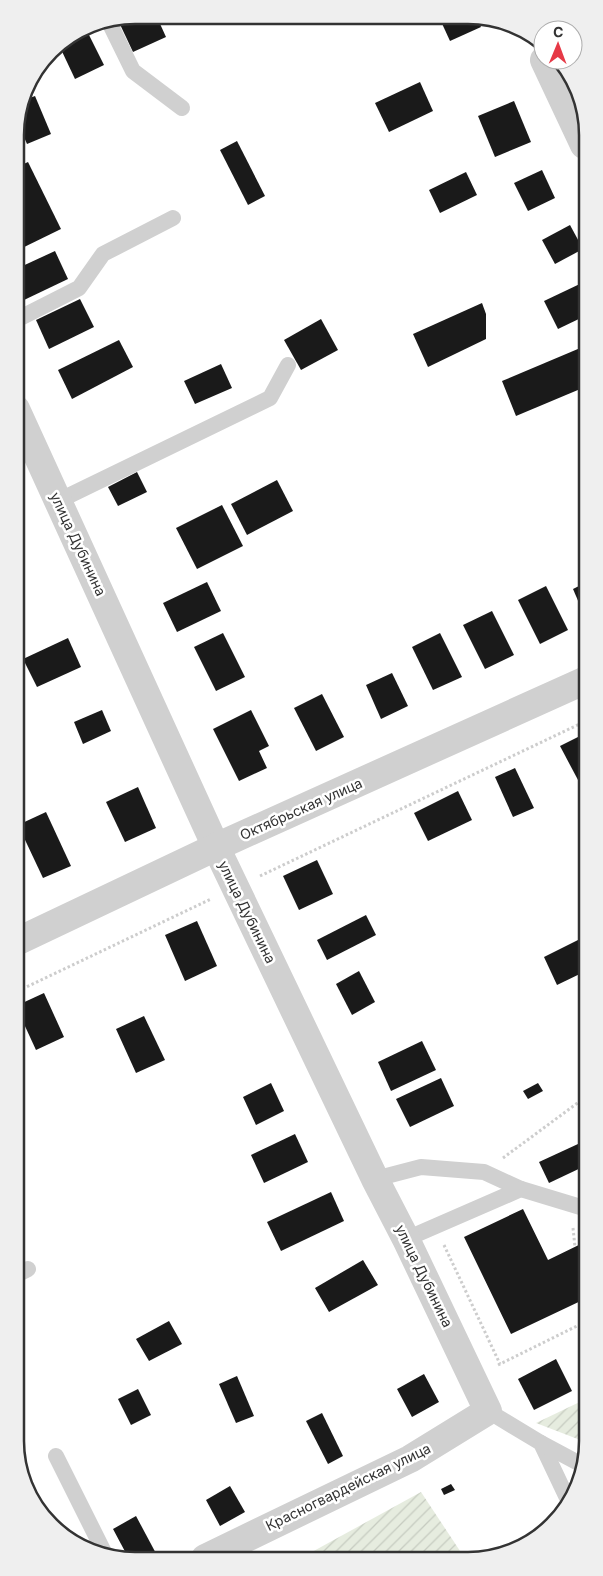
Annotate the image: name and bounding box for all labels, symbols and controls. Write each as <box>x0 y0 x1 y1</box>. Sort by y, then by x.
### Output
north arrow <box>533 20 583 70</box>
text: С <box>553 23 564 40</box>
street label: улица Дубинина <box>47 489 110 598</box>
street label: Октябрьская улица <box>237 774 365 843</box>
street label: улица Дубинина <box>215 858 280 966</box>
street label: улица Дубинина <box>392 1222 457 1330</box>
street label: Красногвардейская улица <box>262 1439 433 1534</box>

